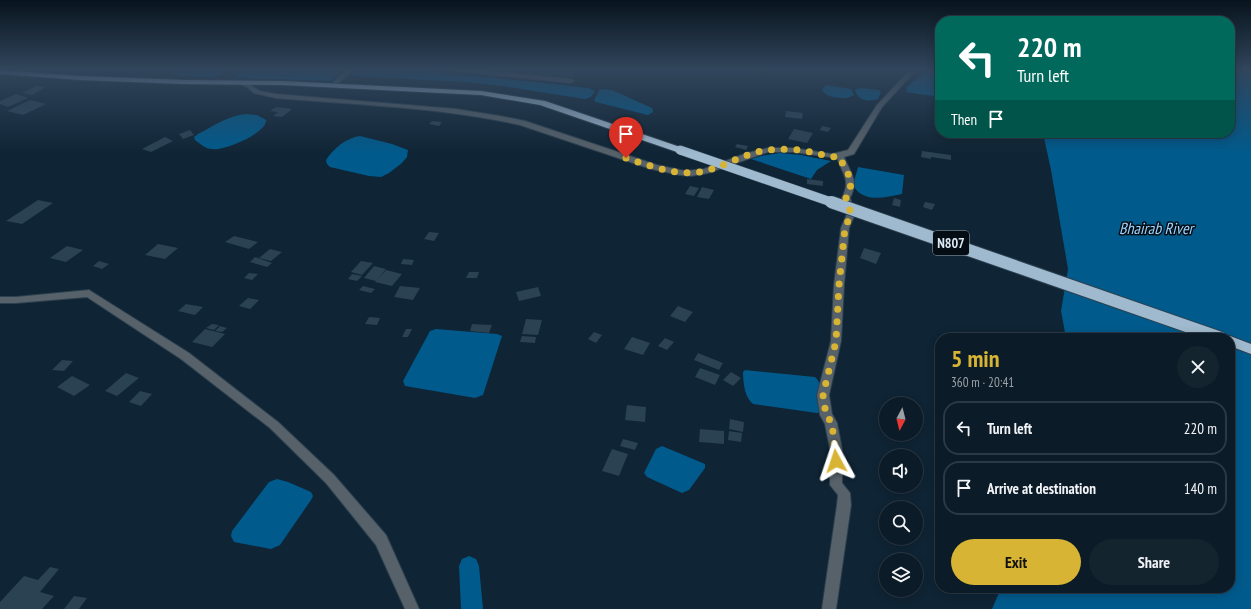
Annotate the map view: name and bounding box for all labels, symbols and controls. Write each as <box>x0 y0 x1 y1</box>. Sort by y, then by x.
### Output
text: 220 m <box>1017 28 1081 65</box>
icon: left <box>951 32 1003 84</box>
text: Turn left <box>1017 64 1069 87</box>
icon: arrive <box>985 108 1007 130</box>
text: Then <box>951 110 977 129</box>
pin <box>609 117 643 158</box>
icon: arrive <box>615 123 637 145</box>
water label: Bhairab River <box>1119 218 1196 238</box>
road number: N807 <box>933 231 969 255</box>
text: 5 min <box>951 343 999 374</box>
button: close <box>1177 346 1219 388</box>
text: 360 m · 20:41 <box>951 374 1014 391</box>
north arrow <box>879 397 923 441</box>
map controls <box>879 397 923 597</box>
icon: left <box>953 417 975 439</box>
text: Turn left <box>987 419 1032 438</box>
text: 220 m <box>1184 419 1217 438</box>
position arrow <box>815 440 857 482</box>
button: sound <box>879 449 923 493</box>
icon: arrive <box>953 477 975 499</box>
text: Arrive at destination <box>987 479 1096 498</box>
text: 140 m <box>1184 479 1217 498</box>
button: search <box>879 501 923 545</box>
button: Exit <box>951 539 1081 585</box>
button: Share <box>1089 539 1219 585</box>
button: layers <box>879 553 923 597</box>

